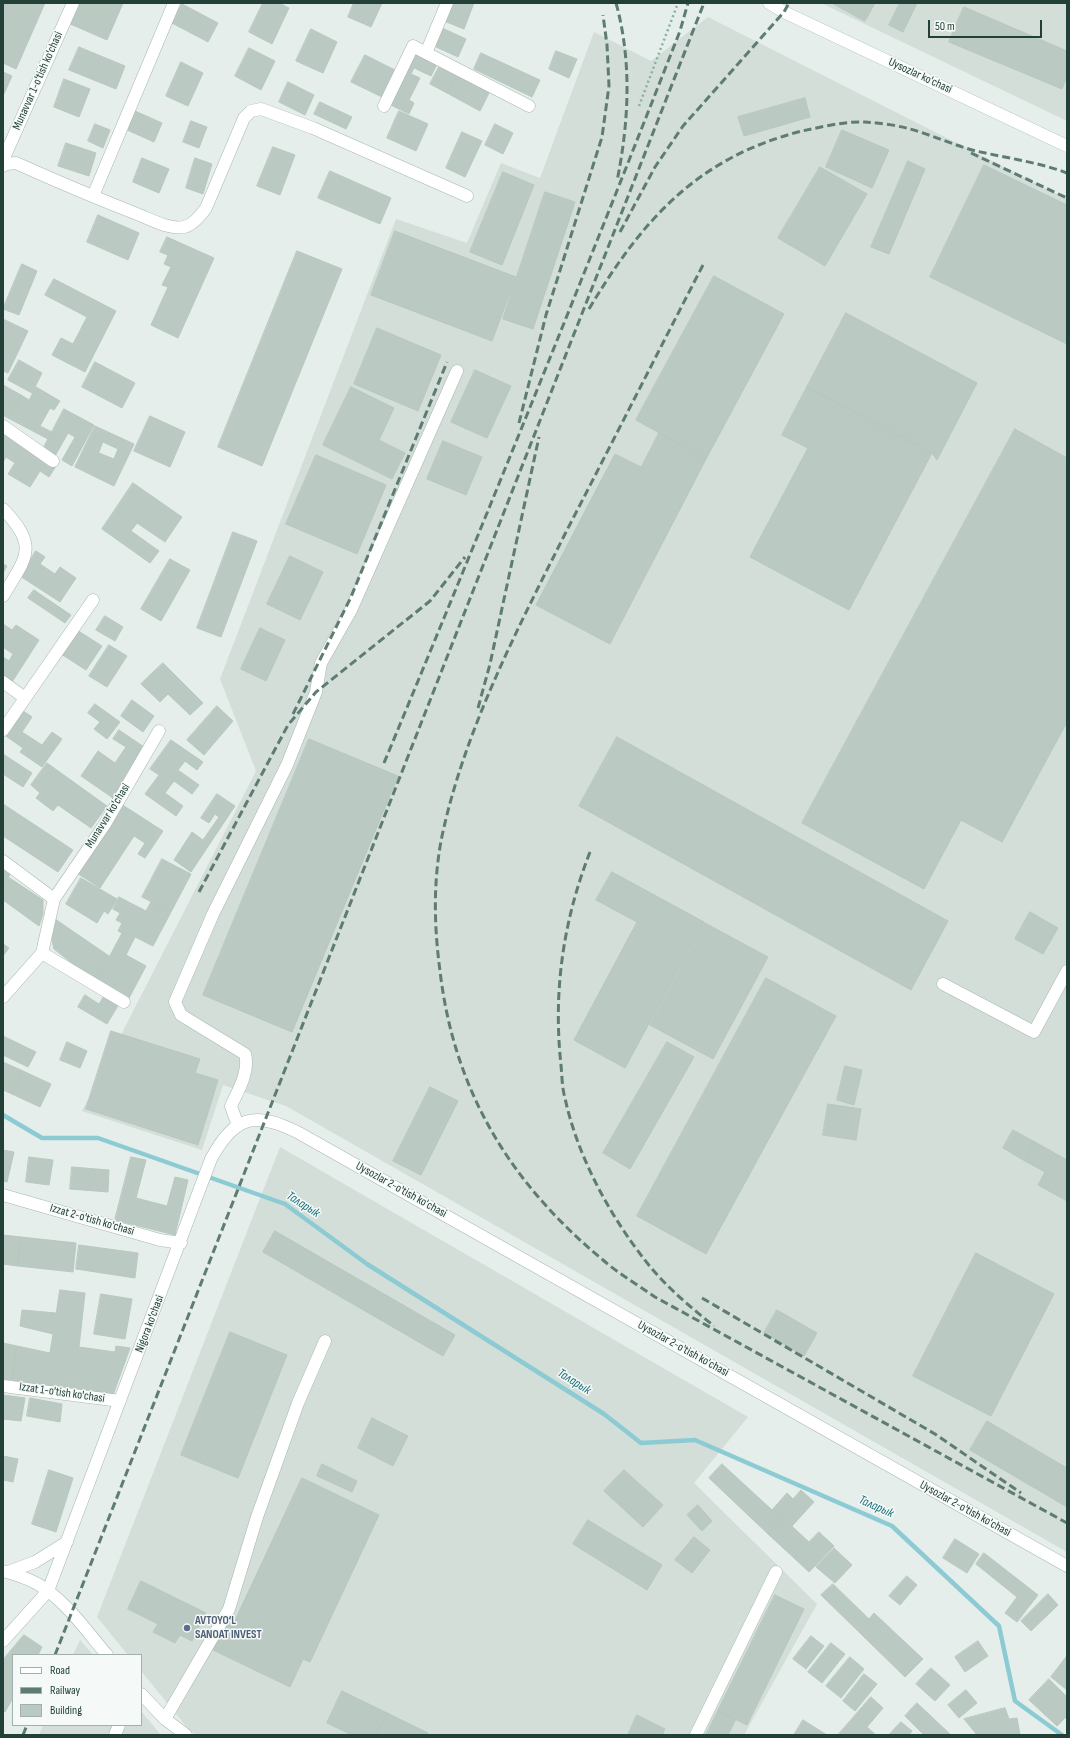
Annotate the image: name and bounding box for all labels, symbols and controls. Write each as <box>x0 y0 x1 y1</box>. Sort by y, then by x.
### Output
scale bar <box>930 12 1044 38</box>
text: 50 m <box>935 19 955 34</box>
street label: Munavvar 1-o'tish ko'chasi <box>10 30 66 132</box>
street label: Uysozlar ko'chasi <box>886 55 954 97</box>
street label: Munavvar ko'chasi <box>82 781 134 851</box>
street label: Uysozlar 2-o'tish ko'chasi <box>353 1159 449 1221</box>
water label: Таларык <box>283 1188 323 1222</box>
street label: Izzat 2-o'tish ko'chasi <box>48 1201 136 1239</box>
street label: Nigora ko'chasi <box>132 1293 168 1355</box>
street label: Uysozlar 2-o'tish ko'chasi <box>635 1318 731 1380</box>
water label: Таларык <box>554 1366 594 1398</box>
street label: Izzat 1-o'tish ko'chasi <box>18 1380 106 1406</box>
street label: Uysozlar 2-o'tish ko'chasi <box>917 1478 1013 1540</box>
water label: Таларык <box>856 1492 896 1522</box>
place label: AVTOYO‘L SANOAT INVEST <box>195 1614 262 1642</box>
marker: AVTOYO‘L SANOAT INVEST <box>182 1623 192 1633</box>
legend <box>12 1654 142 1726</box>
text: Road <box>50 1663 70 1678</box>
text: Railway <box>50 1683 80 1698</box>
text: Building <box>50 1703 82 1718</box>

